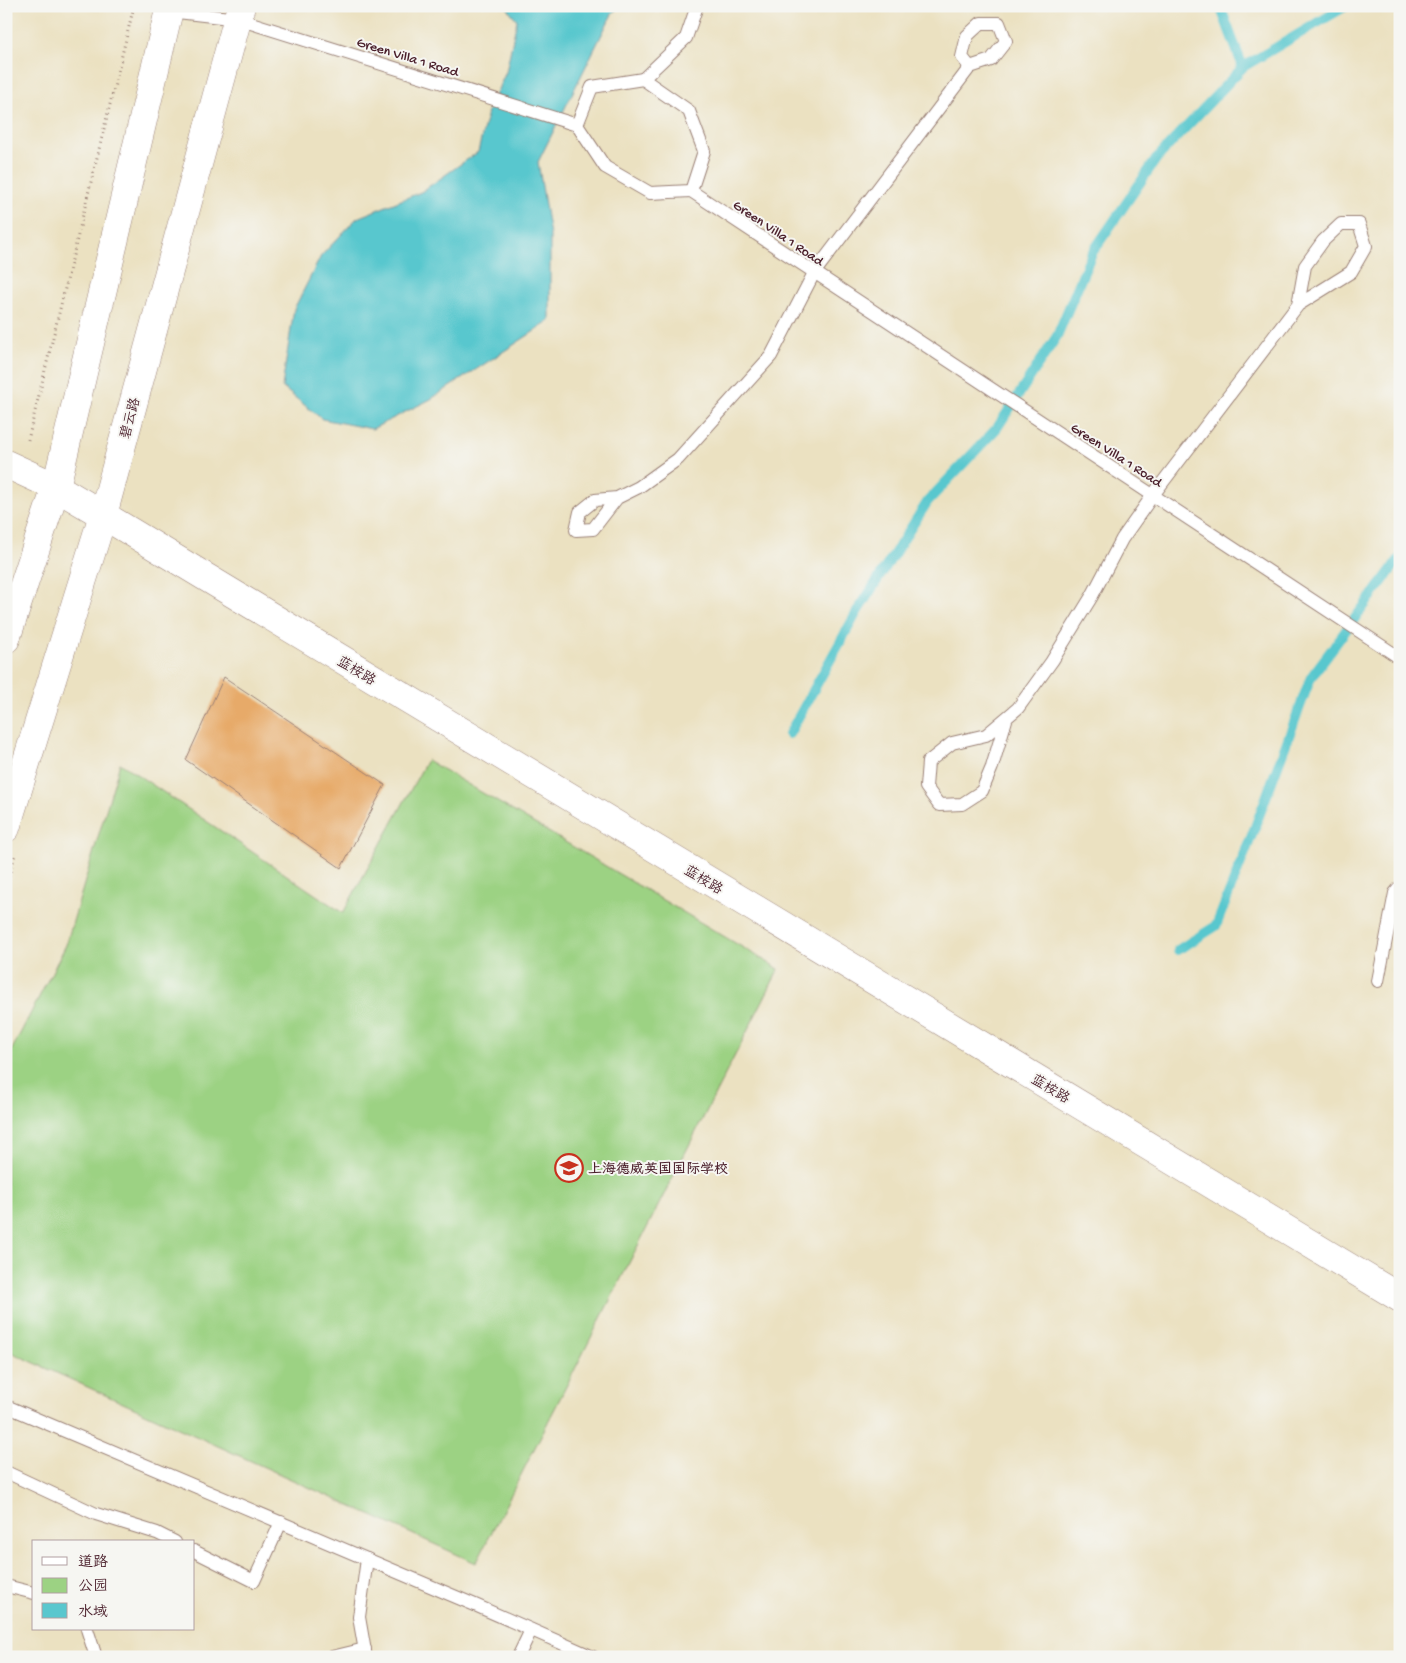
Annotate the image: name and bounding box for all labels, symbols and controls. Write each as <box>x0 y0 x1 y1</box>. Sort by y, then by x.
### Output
street label: Green Villa 1 Road <box>354 35 462 83</box>
street label: Green Villa 1 Road <box>729 197 828 272</box>
street label: 碧云路 <box>117 396 145 441</box>
street label: Green Villa 1 Road <box>1067 420 1166 493</box>
street label: 蓝桉路 <box>333 653 379 690</box>
street label: 蓝桉路 <box>680 862 726 899</box>
street label: 蓝桉路 <box>1027 1071 1073 1108</box>
school or university icon: 上海德威英国国际学校 <box>554 1153 584 1183</box>
place label: 上海德威英国国际学校 <box>588 1161 728 1179</box>
legend <box>32 1540 195 1630</box>
text: 道路 <box>78 1554 108 1572</box>
text: 公园 <box>78 1578 108 1596</box>
text: 水域 <box>78 1604 108 1622</box>

